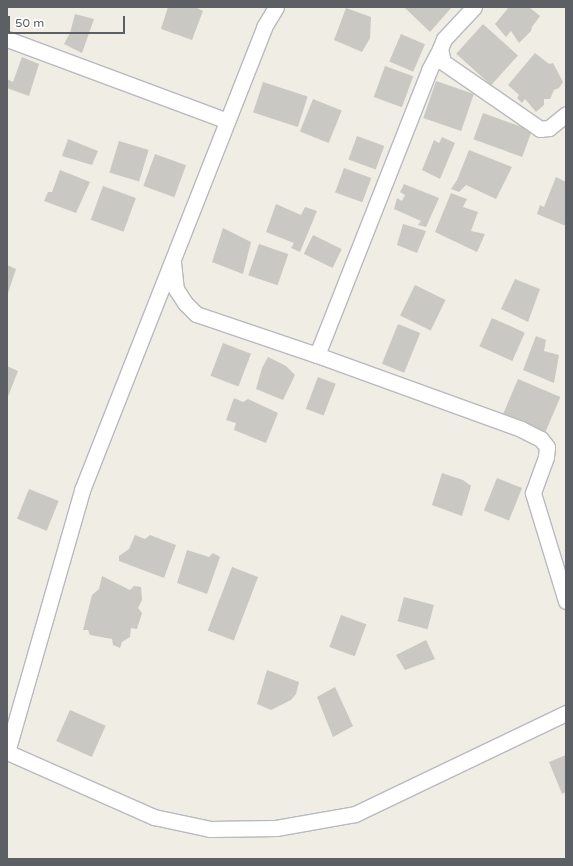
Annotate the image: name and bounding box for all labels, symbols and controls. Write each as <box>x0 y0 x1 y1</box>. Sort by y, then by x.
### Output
scale bar <box>10 8 127 34</box>
text: 50 m <box>15 16 44 30</box>

